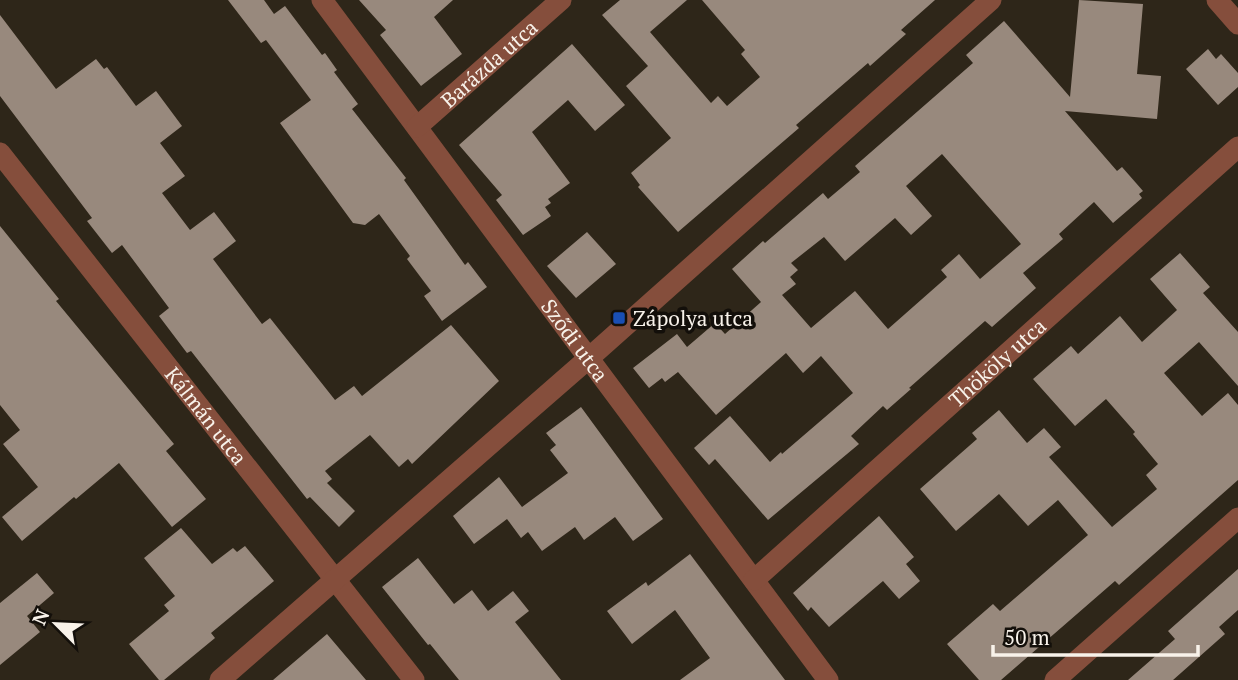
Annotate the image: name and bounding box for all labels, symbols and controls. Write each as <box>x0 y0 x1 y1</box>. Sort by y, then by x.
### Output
street label: Barázda utca <box>435 13 544 114</box>
street label: Sződi utca <box>535 293 615 387</box>
place label: Zápolya utca <box>633 304 753 332</box>
marker: Zápolya utca <box>611 310 627 326</box>
street label: Thököly utca <box>942 311 1052 414</box>
street label: Kálmán utca <box>159 361 254 471</box>
north arrow <box>21 589 91 659</box>
text: N <box>26 605 55 629</box>
scale bar <box>993 614 1198 658</box>
text: 50 m <box>1004 623 1050 651</box>

